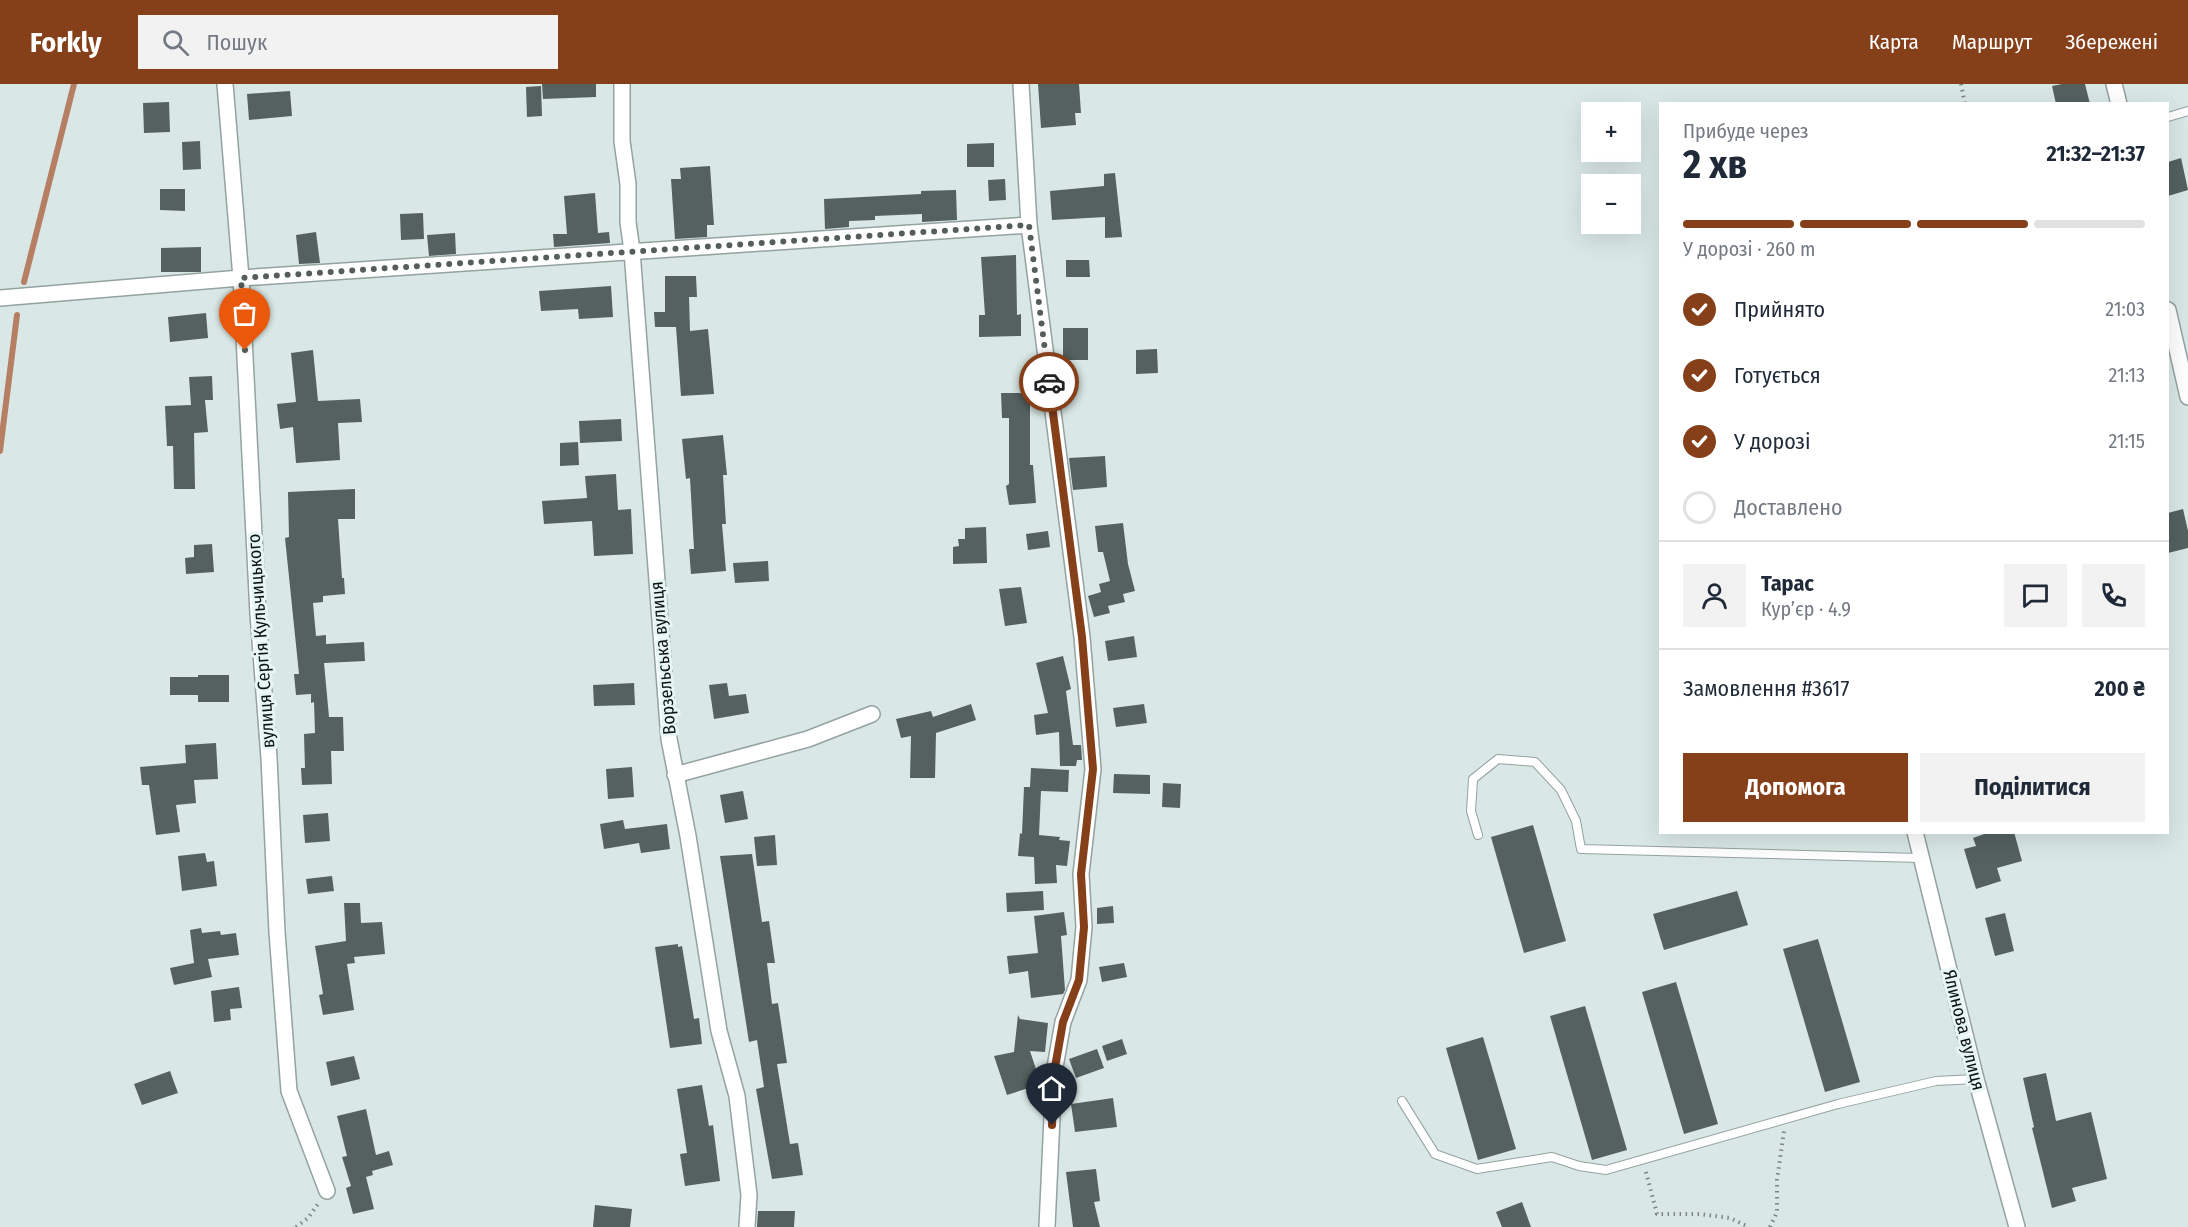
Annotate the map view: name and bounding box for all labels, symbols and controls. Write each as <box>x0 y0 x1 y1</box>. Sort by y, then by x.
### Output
search box <box>138 15 558 69</box>
text: Forkly <box>30 26 102 59</box>
icon: search <box>159 26 192 59</box>
text: Пошук <box>207 29 267 56</box>
text: Карта <box>1869 29 1919 55</box>
text: Маршрут <box>1952 29 2032 55</box>
text: Збережені <box>2065 29 2158 55</box>
map controls <box>1581 102 1641 234</box>
button: + <box>1581 102 1641 162</box>
text: Прибуде через <box>1683 119 1809 143</box>
text: 21:32–21:37 <box>2047 140 2145 167</box>
text: 2 хв <box>1683 142 1747 188</box>
button: − <box>1581 174 1641 234</box>
text: У дорозі · 260 m <box>1683 237 1815 261</box>
pin <box>219 288 270 350</box>
icon: check <box>1683 293 1716 326</box>
text: Прийнято <box>1734 296 1825 323</box>
icon: bag <box>228 297 261 330</box>
text: 21:03 <box>2105 297 2145 321</box>
courier <box>1019 352 1079 412</box>
icon: check <box>1683 359 1716 392</box>
text: Готується <box>1734 362 1821 389</box>
text: 21:13 <box>2109 363 2145 387</box>
icon: car <box>1033 366 1066 399</box>
icon: check <box>1683 425 1716 458</box>
text: У дорозі <box>1734 428 1811 455</box>
text: 21:15 <box>2108 429 2145 453</box>
text: Доставлено <box>1734 494 1843 521</box>
street label: вулиця Сергія Кульчицького <box>243 533 279 749</box>
button: person <box>1683 564 1746 627</box>
button: chat <box>2004 564 2067 627</box>
button: phone <box>2082 564 2145 627</box>
text: Тарас <box>1761 570 1814 597</box>
street label: Ворзельська вулиця <box>645 580 681 736</box>
text: Кур’єр · 4.9 <box>1761 597 1851 621</box>
text: Замовлення #3617 <box>1683 675 1849 702</box>
text: 200 ₴ <box>2095 675 2145 702</box>
button: Допомога <box>1683 753 1908 822</box>
button: Поділитися <box>1920 753 2145 822</box>
street label: Ялинова вулиця <box>1938 967 1990 1093</box>
pin <box>1026 1063 1077 1125</box>
icon: home <box>1035 1072 1068 1105</box>

